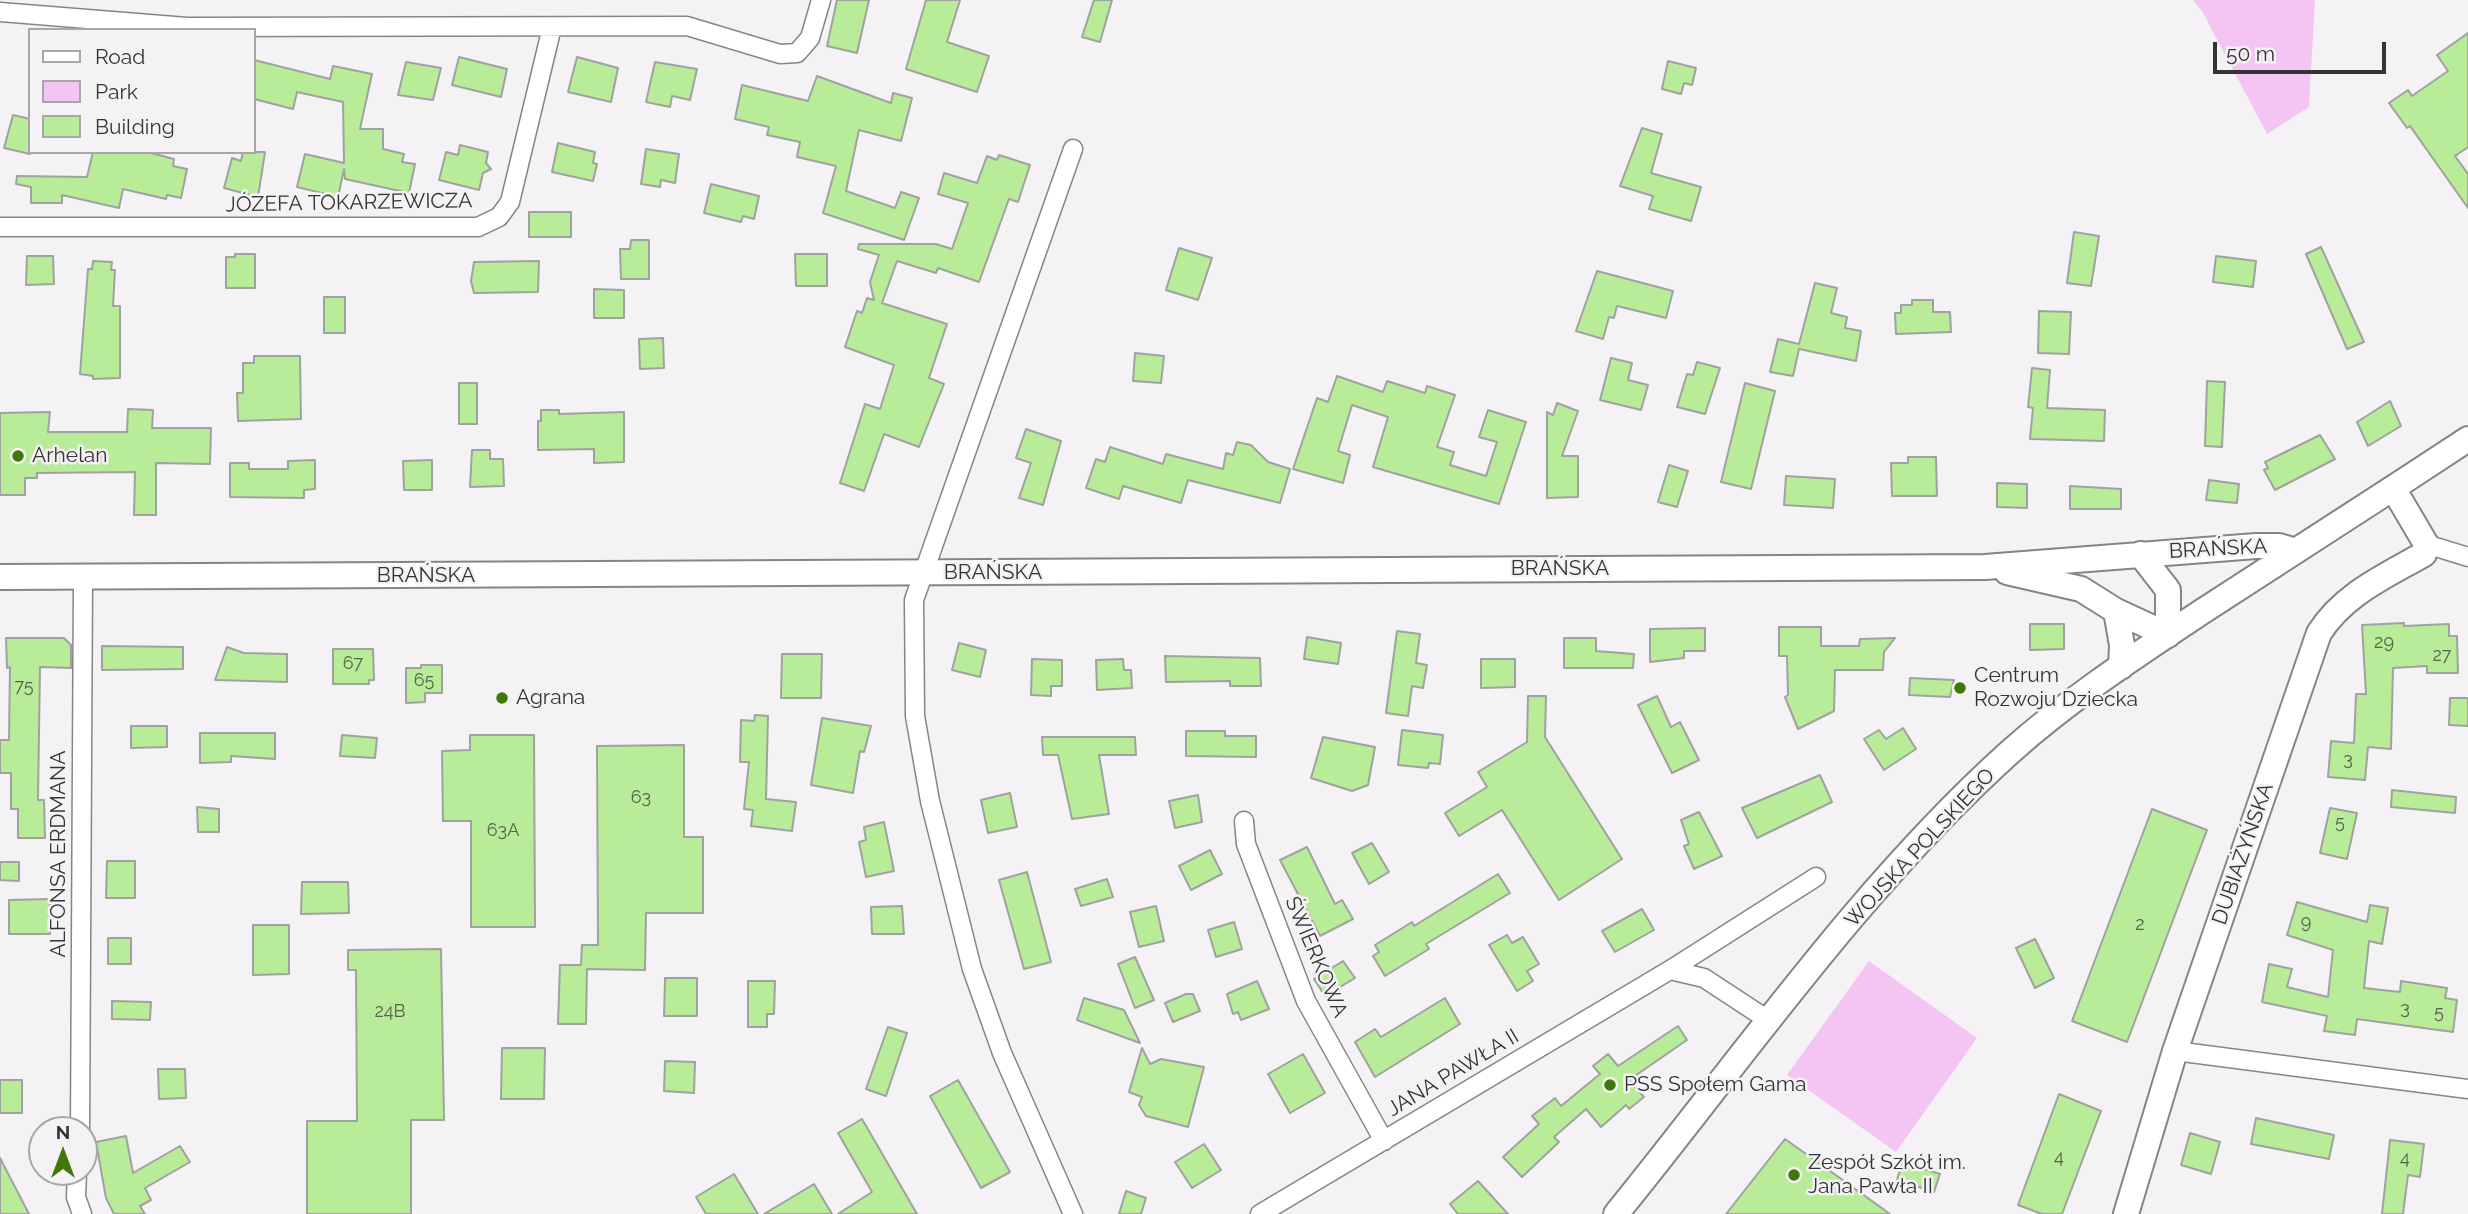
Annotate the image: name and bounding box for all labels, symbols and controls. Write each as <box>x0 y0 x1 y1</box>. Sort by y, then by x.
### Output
legend <box>28 28 256 154</box>
scale bar <box>2216 28 2389 72</box>
text: 50 m <box>2226 41 2275 66</box>
text: Road <box>95 44 145 69</box>
text: Park <box>95 79 138 104</box>
text: Building <box>95 114 175 139</box>
street label: JÓZEFA TOKARZEWICZA <box>226 188 472 218</box>
place label: Arhelan <box>32 443 108 469</box>
marker: Arhelan <box>10 448 26 464</box>
street label: BRAŃSKA <box>2168 534 2268 564</box>
street label: BRAŃSKA <box>1511 556 1609 582</box>
street label: BRAŃSKA <box>944 560 1042 586</box>
street label: BRAŃSKA <box>377 563 475 589</box>
house number: 29 <box>2374 632 2394 654</box>
house number: 27 <box>2432 645 2452 667</box>
house number: 67 <box>343 653 363 675</box>
place label: Centrum Rozwoju Dziecka <box>1974 663 2138 713</box>
house number: 65 <box>414 670 434 692</box>
house number: 75 <box>14 676 34 698</box>
marker: Centrum Rozwoju Dziecka <box>1952 680 1968 696</box>
place label: Agrana <box>516 685 585 711</box>
marker: Agrana <box>494 690 510 706</box>
house number: 3 <box>2343 749 2353 771</box>
street label: ALFONSA ERDMANA <box>46 750 72 958</box>
street label: WOJSKA POLSKIEGO <box>1840 763 2000 933</box>
street label: DUBIAŻYŃSKA <box>2207 780 2279 928</box>
house number: 63 <box>631 787 651 809</box>
house number: 5 <box>2335 812 2345 834</box>
house number: 63A <box>487 820 519 842</box>
street label: ŚWIERKOWA <box>1279 893 1353 1021</box>
house number: 9 <box>2301 912 2311 934</box>
house number: 2 <box>2135 914 2145 936</box>
house number: 3 <box>2400 998 2410 1020</box>
house number: 24B <box>374 1001 406 1023</box>
house number: 5 <box>2434 1002 2444 1024</box>
street label: JANA PAWŁA II <box>1383 1024 1523 1122</box>
place label: PSS Społem Gama <box>1624 1072 1806 1098</box>
marker: PSS Społem Gama <box>1602 1077 1618 1093</box>
north arrow <box>28 1116 98 1186</box>
text: N <box>56 1121 70 1143</box>
house number: 4 <box>2054 1147 2064 1169</box>
house number: 4 <box>2400 1148 2410 1170</box>
place label: Zespół Szkół im. Jana Pawła II <box>1808 1150 1966 1200</box>
marker: Zespół Szkół im. Jana Pawła II <box>1786 1167 1802 1183</box>

